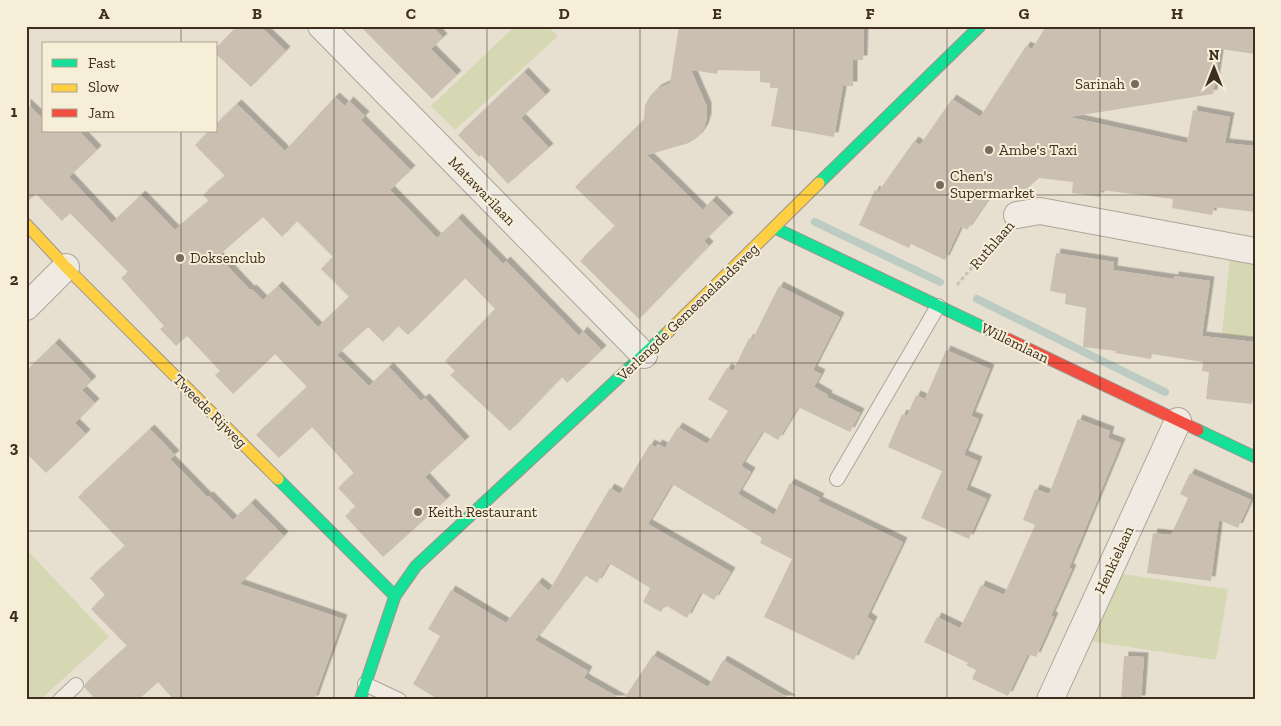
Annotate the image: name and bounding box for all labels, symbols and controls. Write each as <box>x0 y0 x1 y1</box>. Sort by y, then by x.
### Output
text: A <box>99 4 110 23</box>
text: B <box>252 4 262 23</box>
text: C <box>406 4 416 23</box>
text: D <box>558 4 570 23</box>
text: E <box>712 4 722 23</box>
text: F <box>865 4 875 23</box>
text: G <box>1019 4 1030 23</box>
text: H <box>1171 4 1183 23</box>
legend <box>42 42 218 132</box>
north arrow <box>1188 42 1238 92</box>
text: N <box>1209 47 1220 64</box>
text: Fast <box>88 54 116 72</box>
place label: Sarinah <box>1075 75 1126 93</box>
text: Slow <box>88 78 120 96</box>
marker: Sarinah <box>1129 78 1141 90</box>
text: 1 <box>11 102 18 121</box>
text: Jam <box>88 104 115 122</box>
place label: Ambe's Taxi <box>999 141 1077 159</box>
marker: Ambe's Taxi <box>983 144 995 156</box>
street label: Matawarilaan <box>445 153 520 230</box>
place label: Chen's Supermarket <box>950 167 1035 202</box>
marker: Chen's Supermarket <box>934 179 946 191</box>
street label: Ruthlaan <box>966 217 1018 273</box>
street label: Verlengde Gemeenelandsweg <box>613 240 763 385</box>
place label: Doksenclub <box>190 249 266 267</box>
marker: Doksenclub <box>174 252 186 264</box>
text: 2 <box>10 270 19 289</box>
street label: Willemlaan <box>978 319 1052 367</box>
street label: Tweede Rijweg <box>169 370 251 452</box>
text: 3 <box>10 438 19 457</box>
place label: Keith Restaurant <box>428 503 538 521</box>
marker: Keith Restaurant <box>412 506 424 518</box>
street label: Henkielaan <box>1090 523 1138 597</box>
text: 4 <box>9 605 19 624</box>

